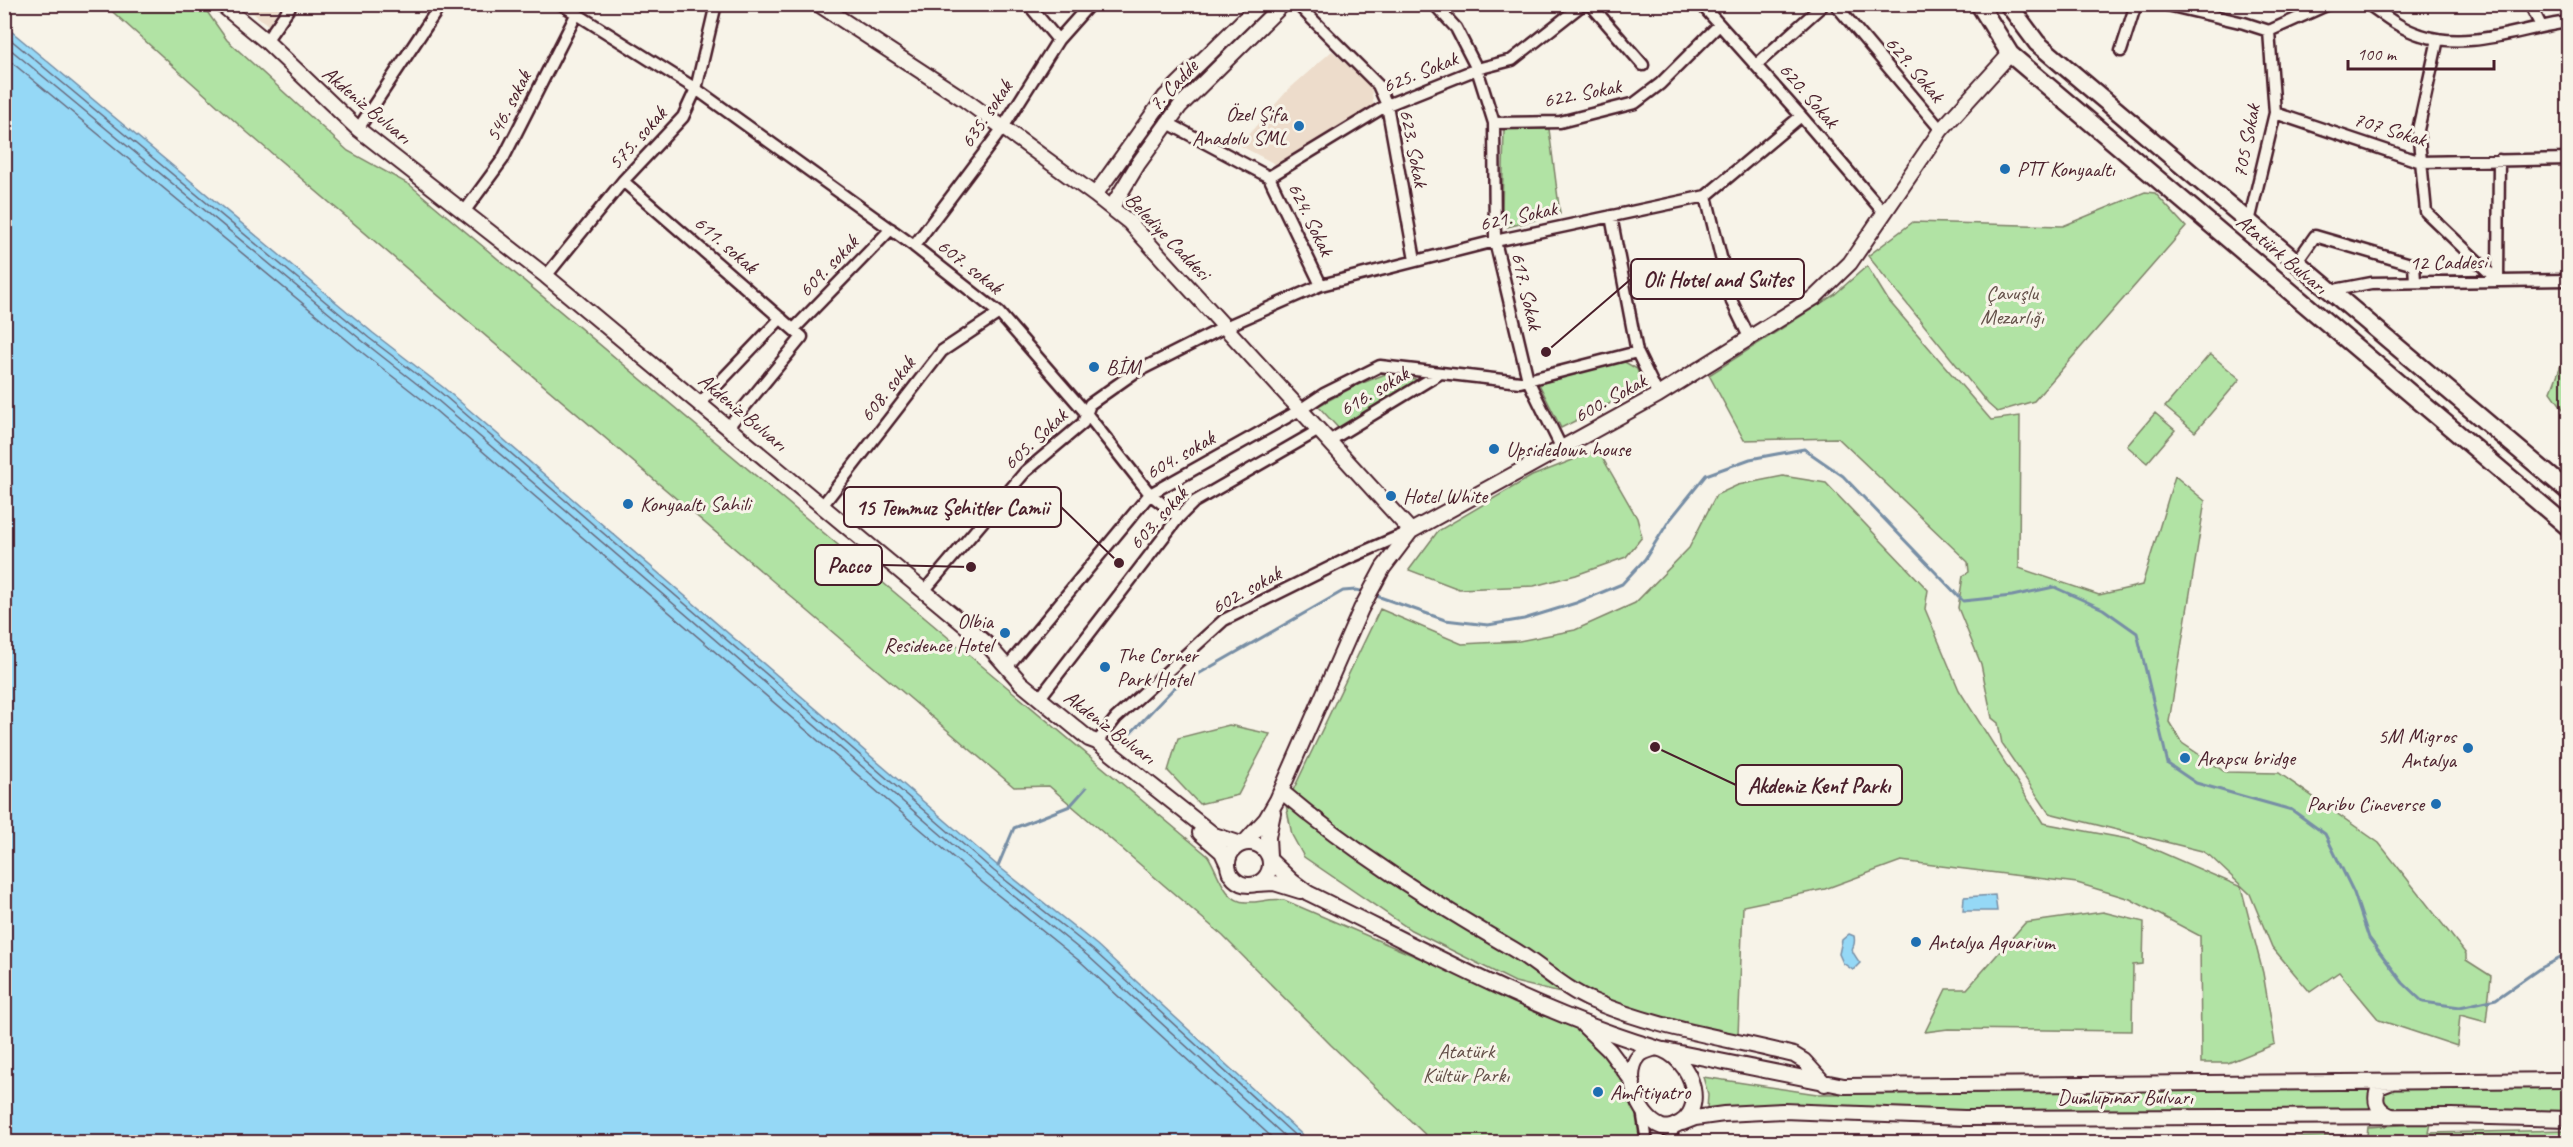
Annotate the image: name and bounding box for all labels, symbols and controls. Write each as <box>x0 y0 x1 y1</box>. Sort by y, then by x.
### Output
street label: 629. Sokak <box>1880 30 1951 109</box>
scale bar <box>2348 33 2494 71</box>
text: 100 m <box>2357 43 2398 65</box>
street label: 625. Sokak <box>1379 45 1463 99</box>
street label: 7. Cadde <box>1143 53 1204 116</box>
street label: 620. Sokak <box>1773 57 1846 134</box>
street label: Akdeniz Bulvarı <box>317 60 418 150</box>
street label: 546. sokak <box>479 65 537 146</box>
street label: 622. Sokak <box>1541 72 1624 113</box>
street label: 635. sokak <box>954 74 1019 153</box>
street label: 575. sokak <box>602 100 673 175</box>
place label: Özel Şifa Anadolu SML <box>1192 101 1289 151</box>
street label: 705 Sokak <box>2226 101 2266 180</box>
street label: 707 Sokak <box>2351 106 2431 153</box>
street label: 623. Sokak <box>1394 107 1435 190</box>
marker: Özel Şifa Anadolu SML <box>1292 119 1306 133</box>
place label: PTT Konyaaltı <box>2017 156 2116 182</box>
marker: PTT Konyaaltı <box>1998 162 2012 176</box>
street label: 624. Sokak <box>1282 178 1341 261</box>
street label: Belediye Caddesi <box>1120 187 1218 288</box>
street label: 621. Sokak <box>1477 195 1561 237</box>
street label: Atatürk Bulvarı <box>2231 208 2334 300</box>
street label: 611. sokak <box>689 209 764 280</box>
street label: 609. sokak <box>792 229 865 302</box>
street label: 607. sokak <box>932 232 1009 300</box>
street label: 12 Caddesi <box>2409 248 2490 276</box>
street label: 617. Sokak <box>1505 250 1549 334</box>
callout: Oli Hotel and Suites <box>1631 259 1804 299</box>
text: Oli Hotel and Suites <box>1643 266 1795 294</box>
park label: Çavuşlu Mezarlığı <box>1980 280 2045 330</box>
street label: 608. sokak <box>853 350 921 427</box>
place label: BİM <box>1106 354 1142 380</box>
marker: BİM <box>1087 360 1101 374</box>
street label: 616. sokak <box>1335 360 1414 422</box>
street label: Akdeniz Bulvarı <box>693 367 794 457</box>
street label: 600. Sokak <box>1569 367 1652 428</box>
street label: 605. Sokak <box>997 402 1074 475</box>
street label: 604. sokak <box>1141 424 1221 485</box>
place label: Upsidedown house <box>1506 436 1632 462</box>
marker: Upsidedown house <box>1487 442 1501 456</box>
street label: 603. sokak <box>1123 480 1194 555</box>
place label: Hotel White <box>1403 483 1489 509</box>
callout: 15 Temmuz Şehitler Camii <box>844 487 1061 527</box>
marker: Hotel White <box>1384 489 1398 503</box>
place label: Konyaaltı Sahili <box>640 491 753 517</box>
text: 15 Temmuz Şehitler Camii <box>855 494 1051 522</box>
marker: Konyaaltı Sahili <box>621 497 635 511</box>
callout: Pacco <box>815 545 882 585</box>
text: Pacco <box>827 552 873 580</box>
street label: 602. sokak <box>1206 560 1287 620</box>
place label: Olbia Residence Hotel <box>884 608 996 658</box>
marker: Olbia Residence Hotel <box>998 626 1012 640</box>
place label: The Corner Park Hotel <box>1117 642 1200 692</box>
marker: The Corner Park Hotel <box>1098 660 1112 674</box>
street label: Akdeniz Bulvarı <box>1059 684 1162 771</box>
place label: 5M Migros Antalya <box>2378 723 2458 773</box>
marker: 5M Migros Antalya <box>2461 741 2475 755</box>
place label: Arapsu bridge <box>2197 745 2297 771</box>
marker: Arapsu bridge <box>2178 751 2192 765</box>
callout: Akdeniz Kent Parkı <box>1736 765 1902 805</box>
text: Akdeniz Kent Parkı <box>1748 772 1892 800</box>
place label: Paribu Cineverse <box>2307 791 2426 817</box>
marker: Paribu Cineverse <box>2429 797 2443 811</box>
place label: Antalya Aquarium <box>1928 929 2057 955</box>
marker: Antalya Aquarium <box>1909 935 1923 949</box>
park label: Atatürk Kültür Parkı <box>1423 1038 1510 1088</box>
place label: Amfitiyatro <box>1610 1079 1692 1105</box>
street label: Dumlupınar Bulvarı <box>2057 1084 2194 1110</box>
marker: Amfitiyatro <box>1591 1085 1605 1099</box>

